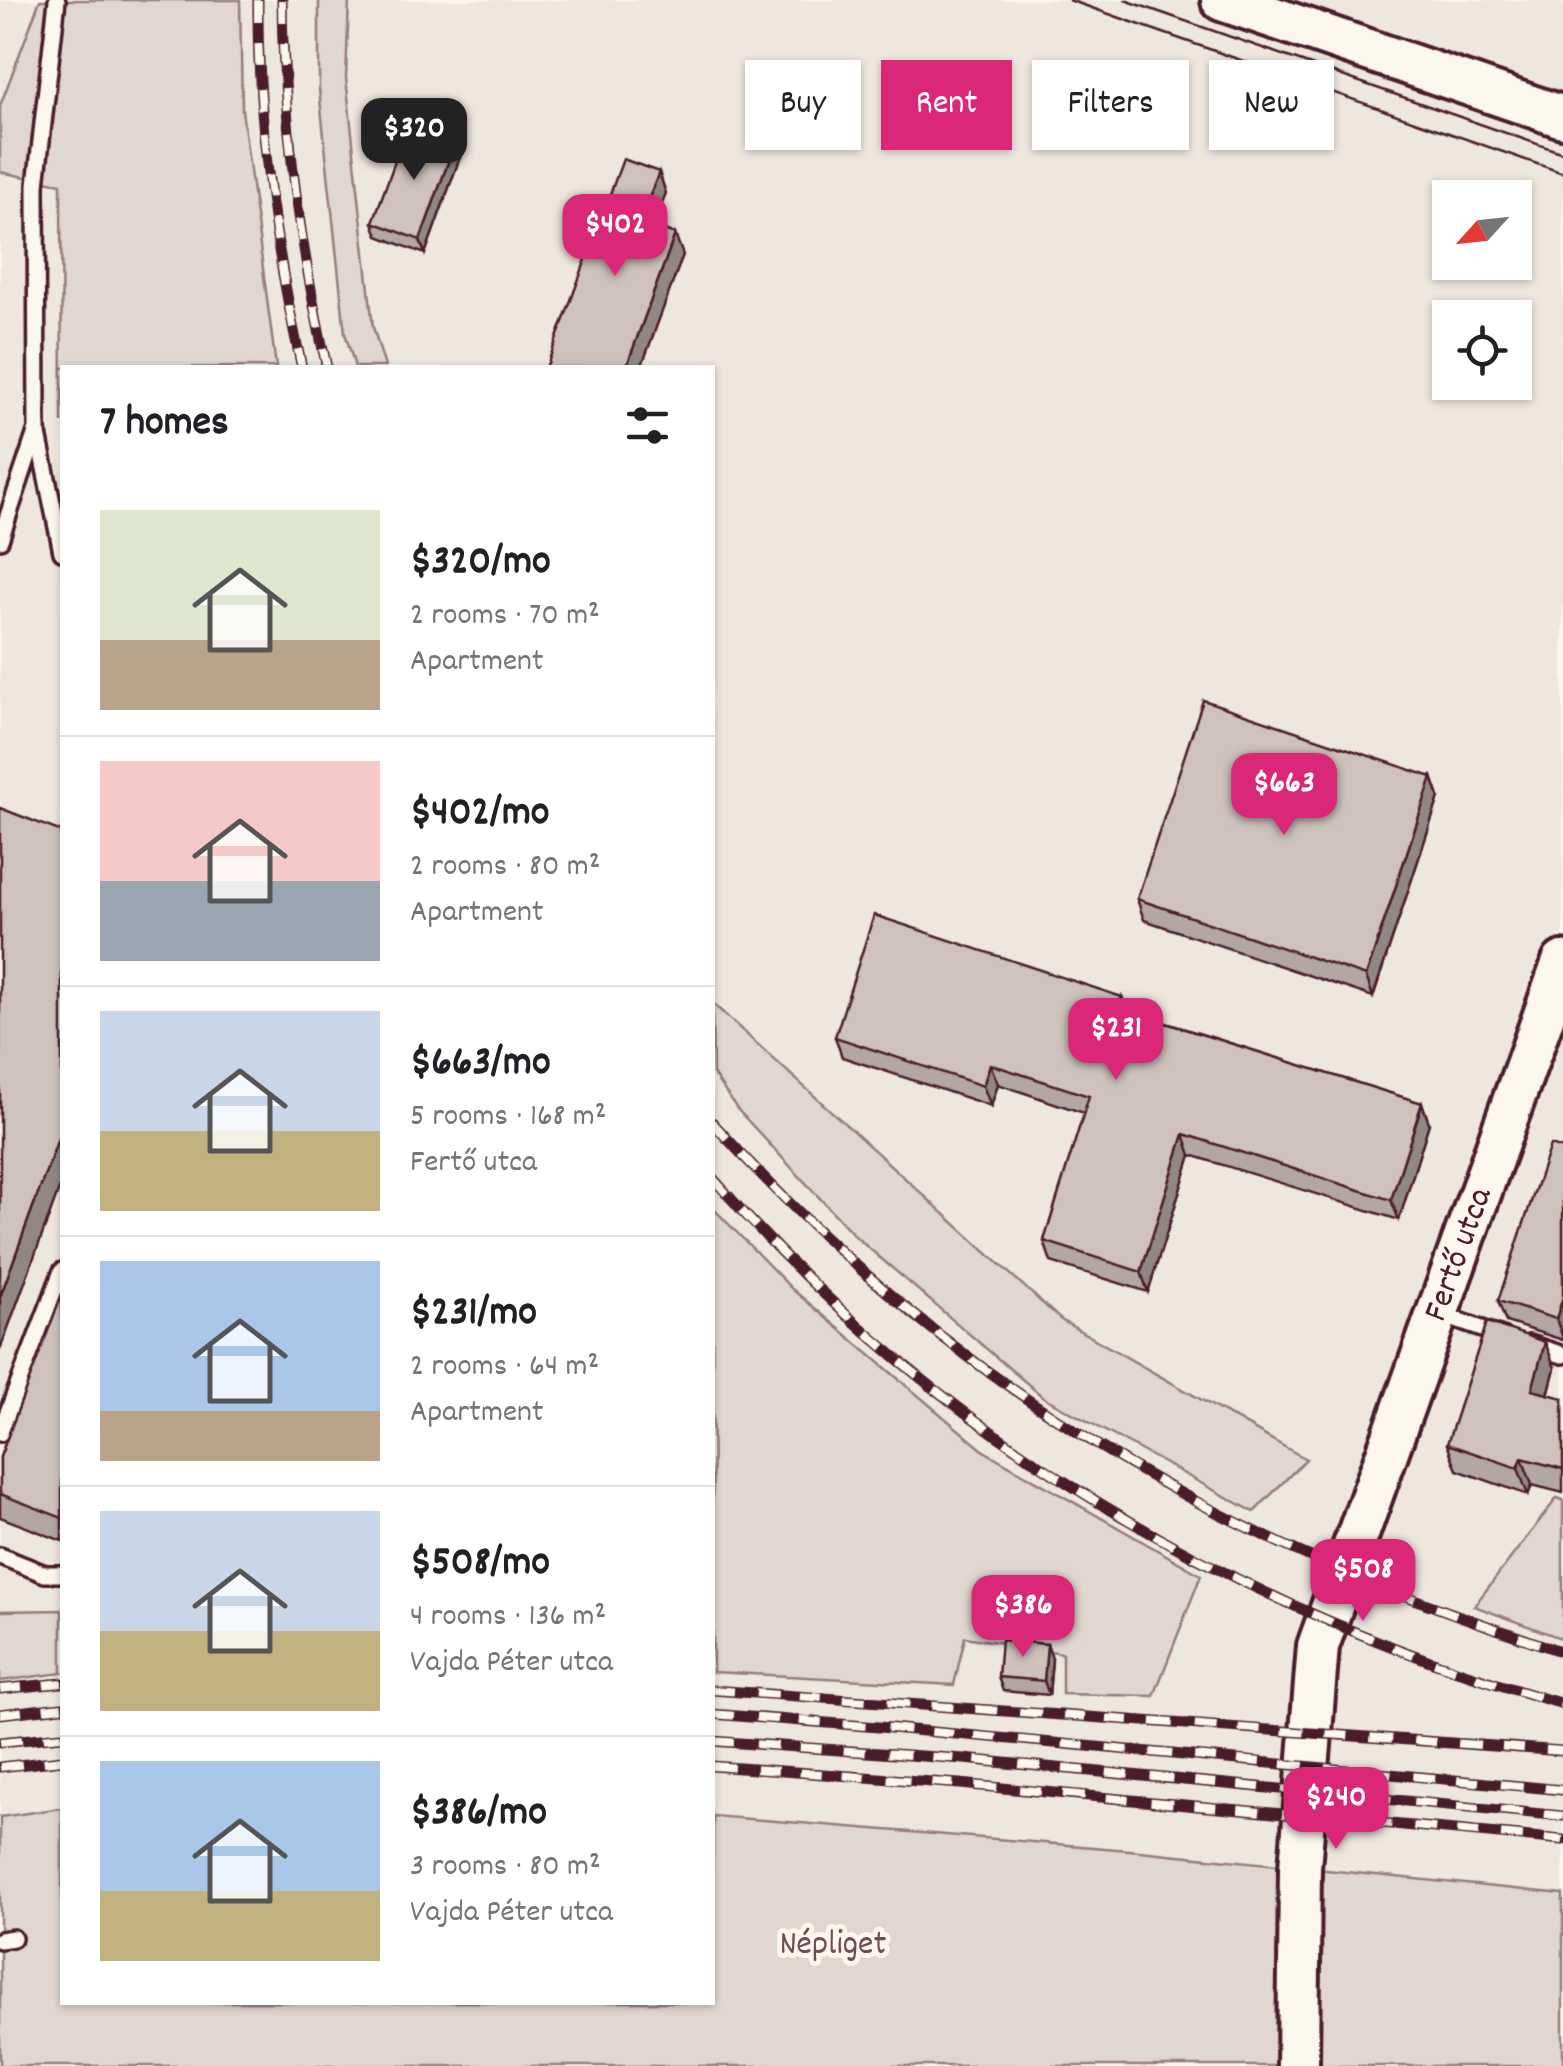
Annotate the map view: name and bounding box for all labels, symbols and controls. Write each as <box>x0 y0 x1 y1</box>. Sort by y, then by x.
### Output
chip: Buy <box>745 60 861 150</box>
chip: Rent <box>881 60 1012 150</box>
chip: Filters <box>1032 60 1189 150</box>
chip: New <box>1209 60 1334 150</box>
pin: $320 <box>355 98 473 183</box>
text: $320 <box>383 107 445 153</box>
north arrow <box>1432 180 1532 280</box>
map controls <box>1432 180 1532 400</box>
pin: $402 <box>556 194 674 279</box>
text: $402 <box>585 203 645 249</box>
button: locate <box>1432 300 1532 400</box>
text: 7 homes <box>100 395 229 455</box>
icon: filters <box>620 398 675 453</box>
text: $320/mo <box>410 534 551 594</box>
icon: home <box>180 550 300 670</box>
text: 2 rooms · 70 m² <box>410 594 600 640</box>
text: Apartment <box>410 640 544 686</box>
pin: $663 <box>1225 753 1343 838</box>
text: $663 <box>1253 762 1315 808</box>
text: $402/mo <box>410 785 549 845</box>
icon: home <box>180 801 300 921</box>
text: 2 rooms · 80 m² <box>410 845 600 891</box>
text: Apartment <box>410 891 544 937</box>
pin: $231 <box>1057 998 1175 1083</box>
text: $231 <box>1090 1007 1142 1053</box>
text: $663/mo <box>410 1035 551 1095</box>
icon: home <box>180 1051 300 1171</box>
text: 5 rooms · 168 m² <box>410 1095 606 1141</box>
text: Fertő utca <box>410 1141 537 1187</box>
street label: Fertő utca <box>1413 1181 1507 1329</box>
text: $231/mo <box>410 1285 537 1345</box>
icon: home <box>180 1301 300 1421</box>
text: 2 rooms · 64 m² <box>410 1345 599 1391</box>
text: Apartment <box>410 1391 544 1437</box>
text: $508/mo <box>410 1535 550 1595</box>
pin: $508 <box>1304 1539 1422 1624</box>
text: $508 <box>1332 1548 1394 1594</box>
icon: home <box>180 1551 300 1671</box>
pin: $386 <box>964 1575 1082 1660</box>
text: $386 <box>994 1584 1052 1630</box>
text: 4 rooms · 136 m² <box>410 1595 606 1641</box>
text: Vajda Péter utca <box>410 1641 613 1687</box>
pin: $240 <box>1277 1767 1395 1852</box>
text: $240 <box>1306 1776 1366 1822</box>
text: $386/mo <box>410 1785 547 1845</box>
icon: home <box>180 1801 300 1921</box>
text: 3 rooms · 80 m² <box>410 1845 601 1891</box>
text: Vajda Péter utca <box>410 1891 613 1937</box>
park label: Népliget <box>780 1921 887 1971</box>

